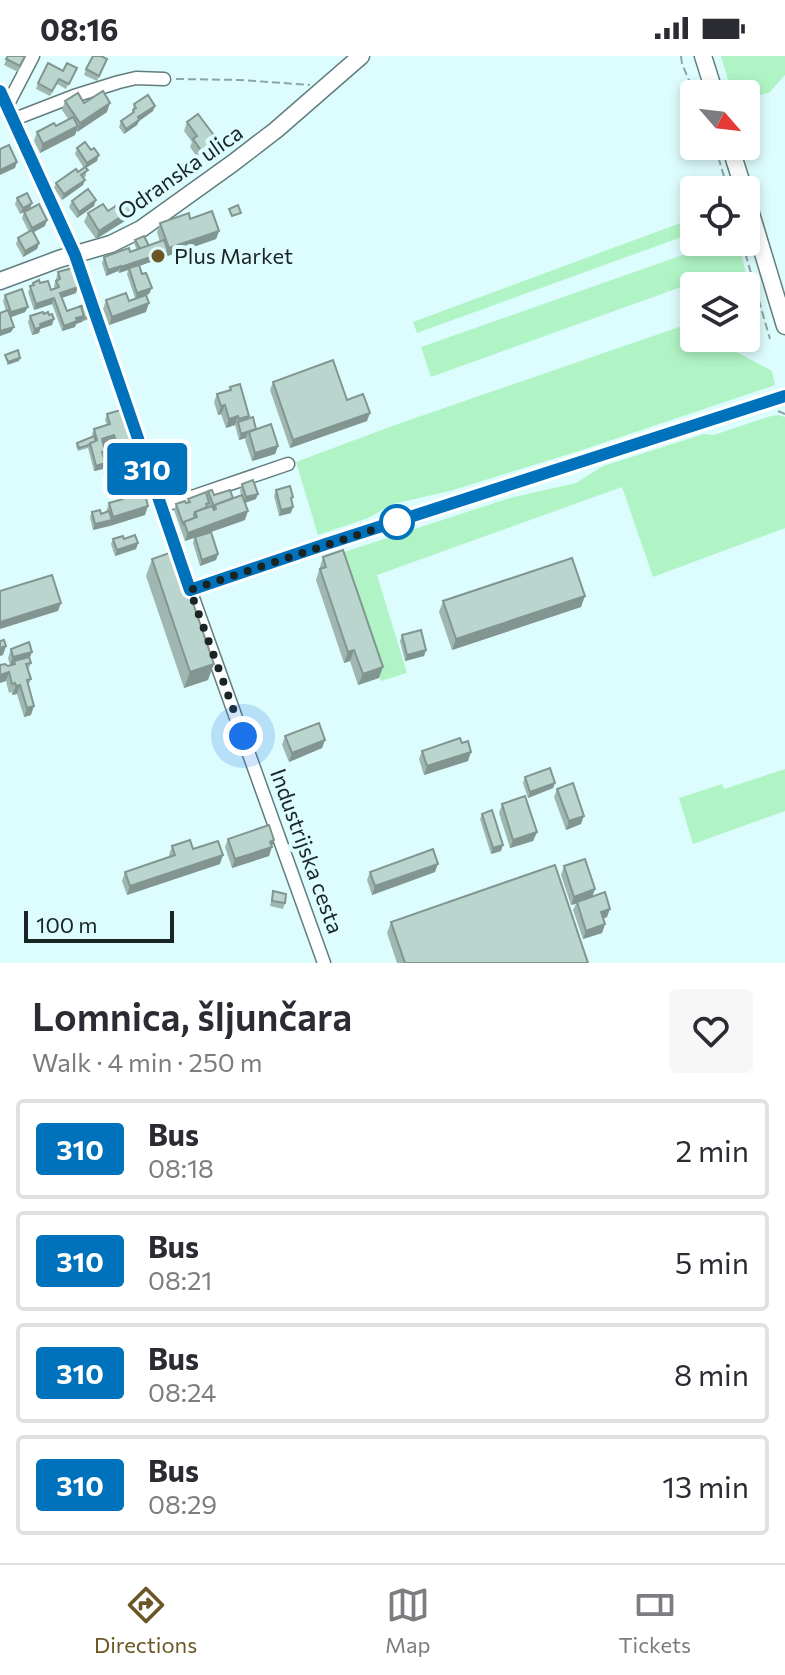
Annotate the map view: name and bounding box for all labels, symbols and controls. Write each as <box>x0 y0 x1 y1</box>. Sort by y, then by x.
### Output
text: 08:16 <box>40 10 119 47</box>
north arrow <box>680 80 760 160</box>
map controls <box>680 80 760 352</box>
street label: Odranska ulica <box>112 118 248 225</box>
button: locate <box>680 176 760 256</box>
place label: Plus Market <box>174 242 293 269</box>
marker: Plus Market <box>149 247 167 265</box>
button: layers <box>680 272 760 352</box>
line badge: 310 <box>101 443 193 495</box>
text: 310 <box>123 452 171 486</box>
unlabelled marker <box>380 505 414 539</box>
your location <box>223 716 263 756</box>
street label: Industrijska cesta <box>265 765 350 937</box>
scale bar <box>24 907 174 943</box>
text: 100 m <box>36 911 98 938</box>
button: heart <box>669 989 753 1073</box>
text: Lomnica, šljunčara <box>32 992 352 1039</box>
text: Walk · 4 min · 250 m <box>32 1046 262 1077</box>
text: Bus <box>148 1115 199 1152</box>
text: 2 min <box>676 1131 749 1168</box>
text: 310 <box>56 1132 104 1166</box>
text: 08:18 <box>148 1152 214 1183</box>
text: Bus <box>148 1227 199 1264</box>
text: 5 min <box>675 1243 749 1280</box>
text: 310 <box>56 1244 104 1278</box>
text: 08:21 <box>148 1264 212 1295</box>
text: Bus <box>148 1339 199 1376</box>
text: 8 min <box>674 1355 749 1392</box>
text: 310 <box>56 1356 104 1390</box>
text: 08:24 <box>148 1376 216 1407</box>
text: Bus <box>148 1451 199 1488</box>
text: 13 min <box>662 1467 749 1504</box>
text: 310 <box>56 1468 104 1502</box>
text: 08:29 <box>148 1488 217 1519</box>
tab: Directions <box>94 1583 197 1658</box>
tab: Map <box>385 1583 430 1658</box>
tab: Tickets <box>618 1583 691 1658</box>

